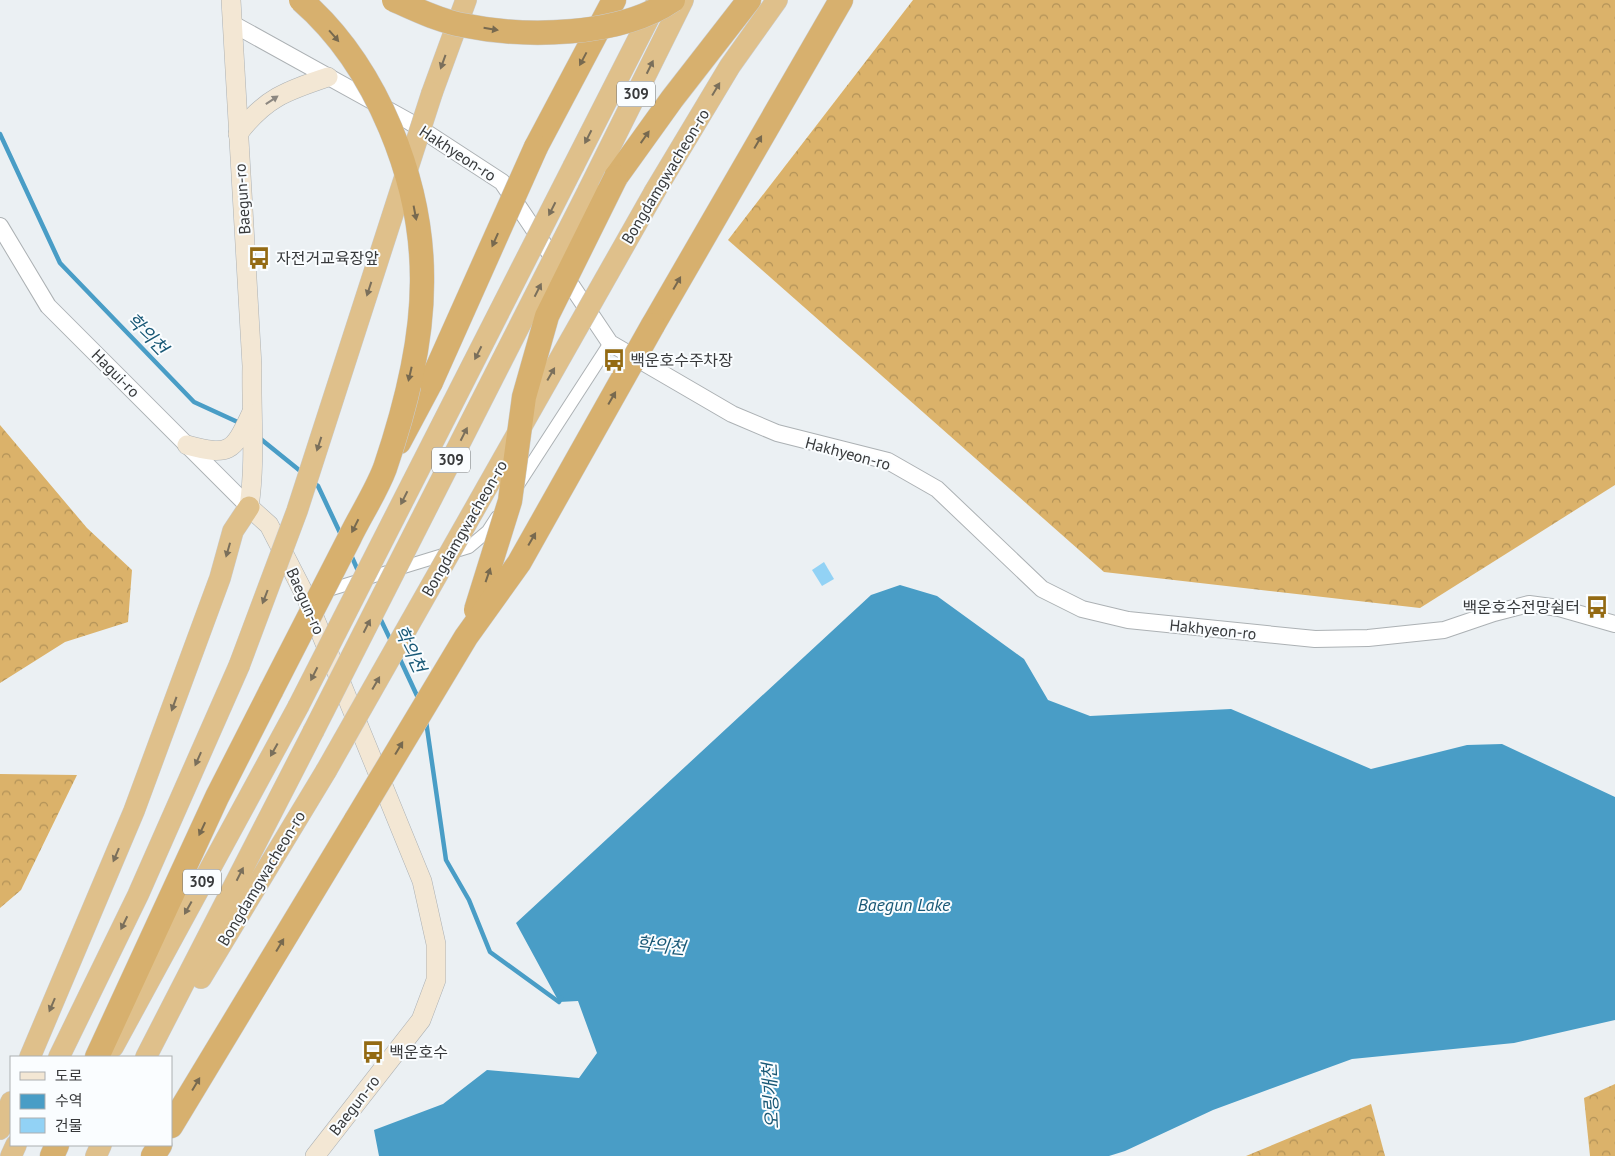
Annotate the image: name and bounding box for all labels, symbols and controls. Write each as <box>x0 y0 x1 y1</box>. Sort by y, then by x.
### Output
one-way arrow <box>483 26 499 34</box>
one-way arrow <box>328 30 339 42</box>
one-way arrow <box>579 51 587 66</box>
one-way arrow <box>439 55 447 70</box>
one-way arrow <box>646 59 654 74</box>
road number: 309 <box>617 82 655 106</box>
one-way arrow <box>712 83 721 96</box>
one-way arrow <box>265 95 279 105</box>
street label: Bongdamgwacheon-ro <box>617 105 713 247</box>
street label: Hakhyeon-ro <box>416 121 500 185</box>
one-way arrow <box>584 130 592 144</box>
one-way arrow <box>640 130 650 144</box>
one-way arrow <box>754 135 762 149</box>
street label: Baegun-ro <box>230 163 254 235</box>
one-way arrow <box>548 201 556 216</box>
one-way arrow <box>411 206 419 222</box>
one-way arrow <box>490 233 498 247</box>
bus stop icon: 자전거교육장앞 <box>246 245 272 271</box>
place label: 자전거교육장앞 <box>276 248 379 268</box>
one-way arrow <box>673 276 682 290</box>
one-way arrow <box>365 282 372 297</box>
one-way arrow <box>534 282 542 297</box>
water label: 학의천 <box>122 308 175 361</box>
street label: Hagui-ro <box>88 345 144 401</box>
one-way arrow <box>474 346 482 361</box>
bus stop icon: 백운호수주차장 <box>601 347 627 373</box>
place label: 백운호수주차장 <box>630 350 733 370</box>
one-way arrow <box>406 367 414 382</box>
one-way arrow <box>546 368 555 381</box>
one-way arrow <box>608 391 617 404</box>
one-way arrow <box>460 427 468 442</box>
street label: Hakhyeon-ro <box>803 432 893 474</box>
one-way arrow <box>315 437 323 452</box>
road number: 309 <box>432 448 470 472</box>
street label: Bongdamgwacheon-ro <box>417 456 511 600</box>
one-way arrow <box>400 491 408 505</box>
one-way arrow <box>351 519 359 533</box>
one-way arrow <box>528 532 537 546</box>
one-way arrow <box>223 543 231 558</box>
street label: Baegun-ro <box>282 565 330 637</box>
one-way arrow <box>484 567 492 582</box>
one-way arrow <box>261 590 269 605</box>
bus stop icon: 백운호수전망쉼터 <box>1584 594 1610 620</box>
place label: 백운호수전망쉼터 <box>1462 597 1580 617</box>
street label: Hakhyeon-ro <box>1168 614 1258 644</box>
one-way arrow <box>363 619 371 633</box>
water label: 학의천 <box>390 621 432 678</box>
one-way arrow <box>310 667 318 681</box>
one-way arrow <box>371 677 380 690</box>
one-way arrow <box>170 696 177 711</box>
one-way arrow <box>395 742 404 755</box>
one-way arrow <box>270 743 279 756</box>
one-way arrow <box>193 752 201 766</box>
street label: Bongdamgwacheon-ro <box>213 807 309 949</box>
one-way arrow <box>197 822 205 836</box>
one-way arrow <box>111 848 119 862</box>
one-way arrow <box>236 867 244 881</box>
road number: 309 <box>183 870 221 894</box>
water label: Baegun Lake <box>858 893 951 916</box>
one-way arrow <box>184 900 192 915</box>
one-way arrow <box>120 916 128 930</box>
water label: 학의천 <box>635 931 689 960</box>
one-way arrow <box>276 938 285 951</box>
one-way arrow <box>48 998 56 1012</box>
bus stop icon: 백운호수 <box>360 1039 386 1065</box>
place label: 백운호수 <box>389 1042 448 1062</box>
legend <box>10 1056 172 1146</box>
water label: 오링개천 <box>757 1060 784 1130</box>
text: 도로 <box>55 1066 83 1085</box>
street label: Baegun-ro <box>324 1071 384 1139</box>
one-way arrow <box>192 1077 201 1090</box>
text: 수역 <box>55 1091 83 1110</box>
text: 건물 <box>55 1116 83 1135</box>

